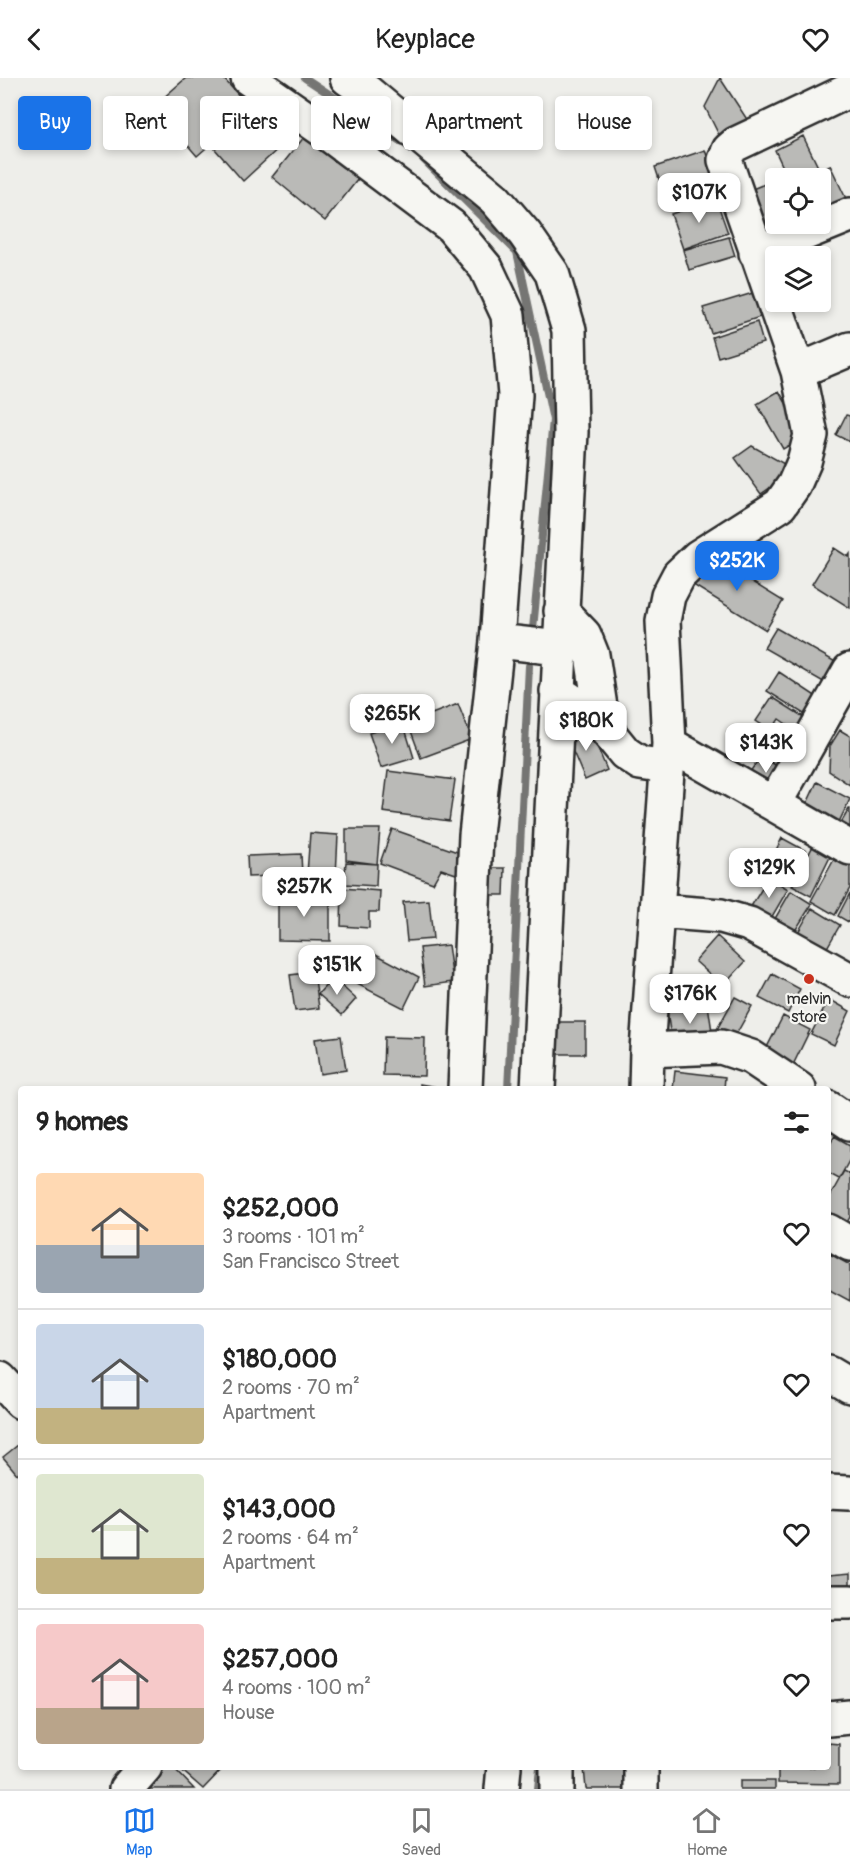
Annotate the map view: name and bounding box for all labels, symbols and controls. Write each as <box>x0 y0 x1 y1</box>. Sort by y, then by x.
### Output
icon: back <box>18 23 51 56</box>
text: Keyplace <box>375 23 475 56</box>
icon: heart <box>799 23 832 56</box>
chip: Buy <box>18 96 91 150</box>
chip: Rent <box>103 96 188 150</box>
chip: Filters <box>200 96 299 150</box>
chip: New <box>311 96 391 150</box>
chip: Apartment <box>403 96 543 150</box>
chip: House <box>555 96 652 150</box>
map controls <box>765 168 831 312</box>
button: locate <box>765 168 831 234</box>
pin: $107K <box>657 173 741 224</box>
text: $107K <box>672 180 726 205</box>
button: layers <box>765 246 831 312</box>
pin: $252K <box>695 541 779 592</box>
text: $252K <box>709 548 765 573</box>
pin: $265K <box>350 694 434 745</box>
text: $265K <box>364 701 420 726</box>
pin: $180K <box>544 701 628 752</box>
text: $180K <box>559 708 613 733</box>
pin: $143K <box>724 723 808 774</box>
text: $143K <box>739 730 793 755</box>
pin: $129K <box>727 848 811 899</box>
text: $129K <box>743 855 795 880</box>
pin: $257K <box>262 867 346 918</box>
text: $257K <box>276 874 332 899</box>
pin: $151K <box>295 945 379 996</box>
text: $151K <box>312 952 362 977</box>
marker: melvin store <box>802 972 816 986</box>
pin: $176K <box>648 974 732 1025</box>
text: $176K <box>664 981 716 1006</box>
place label: melvin store <box>787 989 831 1027</box>
text: 9 homes <box>36 1106 128 1138</box>
icon: filters <box>780 1106 813 1139</box>
text: $252,000 <box>222 1192 339 1224</box>
icon: home <box>84 1197 156 1269</box>
icon: heart <box>780 1217 813 1250</box>
text: 3 rooms · 101 m² <box>222 1224 365 1249</box>
text: San Francisco Street <box>222 1249 399 1274</box>
text: $180,000 <box>222 1343 337 1375</box>
icon: home <box>84 1348 156 1420</box>
icon: heart <box>780 1368 813 1401</box>
text: 2 rooms · 70 m² <box>222 1375 360 1400</box>
text: Apartment <box>222 1400 315 1425</box>
text: $143,000 <box>222 1493 336 1525</box>
icon: home <box>84 1498 156 1570</box>
icon: heart <box>780 1518 813 1551</box>
text: 2 rooms · 64 m² <box>222 1525 359 1550</box>
text: Apartment <box>222 1550 315 1575</box>
text: $257,000 <box>222 1643 338 1675</box>
icon: home <box>84 1648 156 1720</box>
icon: heart <box>780 1668 813 1701</box>
text: 4 rooms · 100 m² <box>222 1675 371 1700</box>
text: House <box>222 1700 274 1725</box>
tab: Map <box>123 1804 156 1860</box>
tab: Saved <box>401 1804 441 1860</box>
tab: Home <box>687 1804 727 1860</box>

